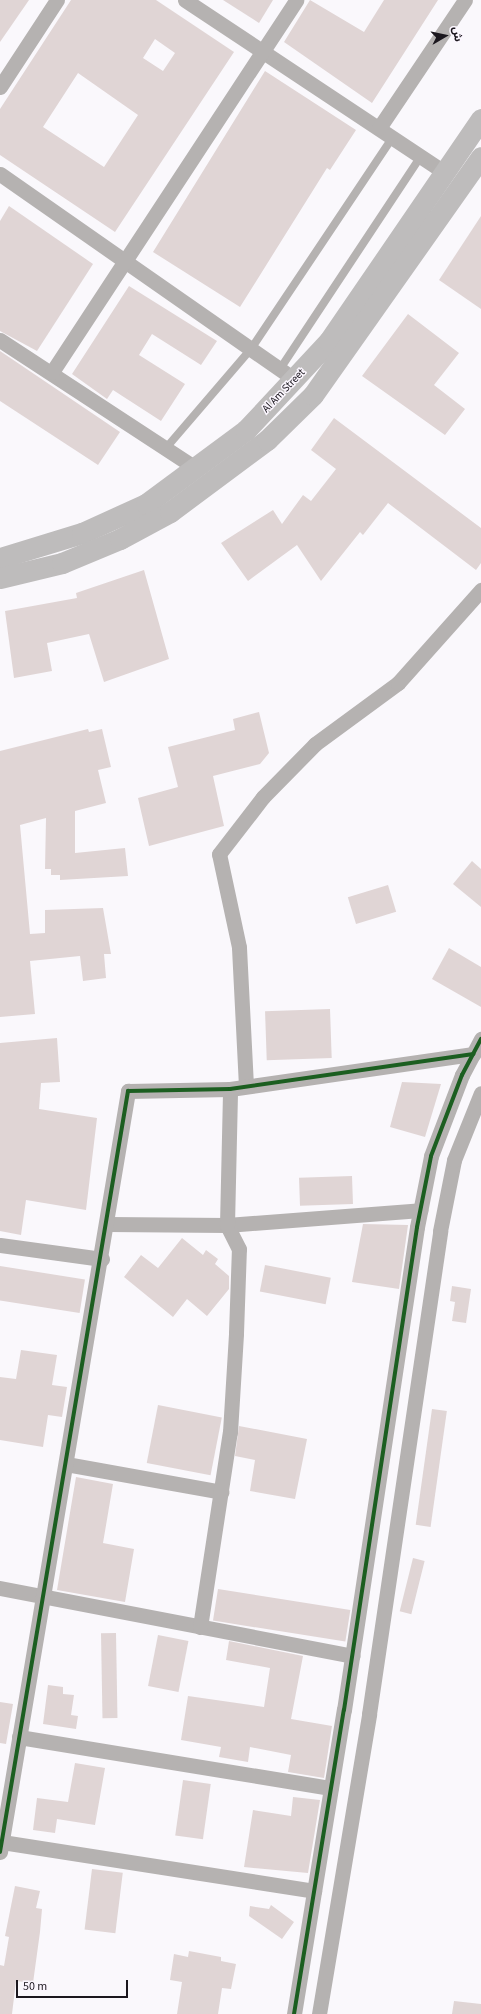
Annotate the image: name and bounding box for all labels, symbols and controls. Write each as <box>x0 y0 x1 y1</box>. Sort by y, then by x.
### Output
north arrow <box>425 16 465 56</box>
text: ش <box>449 25 466 43</box>
street label: Al Am Street <box>260 366 308 416</box>
scale bar <box>18 1972 130 1998</box>
text: 50 m <box>23 1978 47 1995</box>

